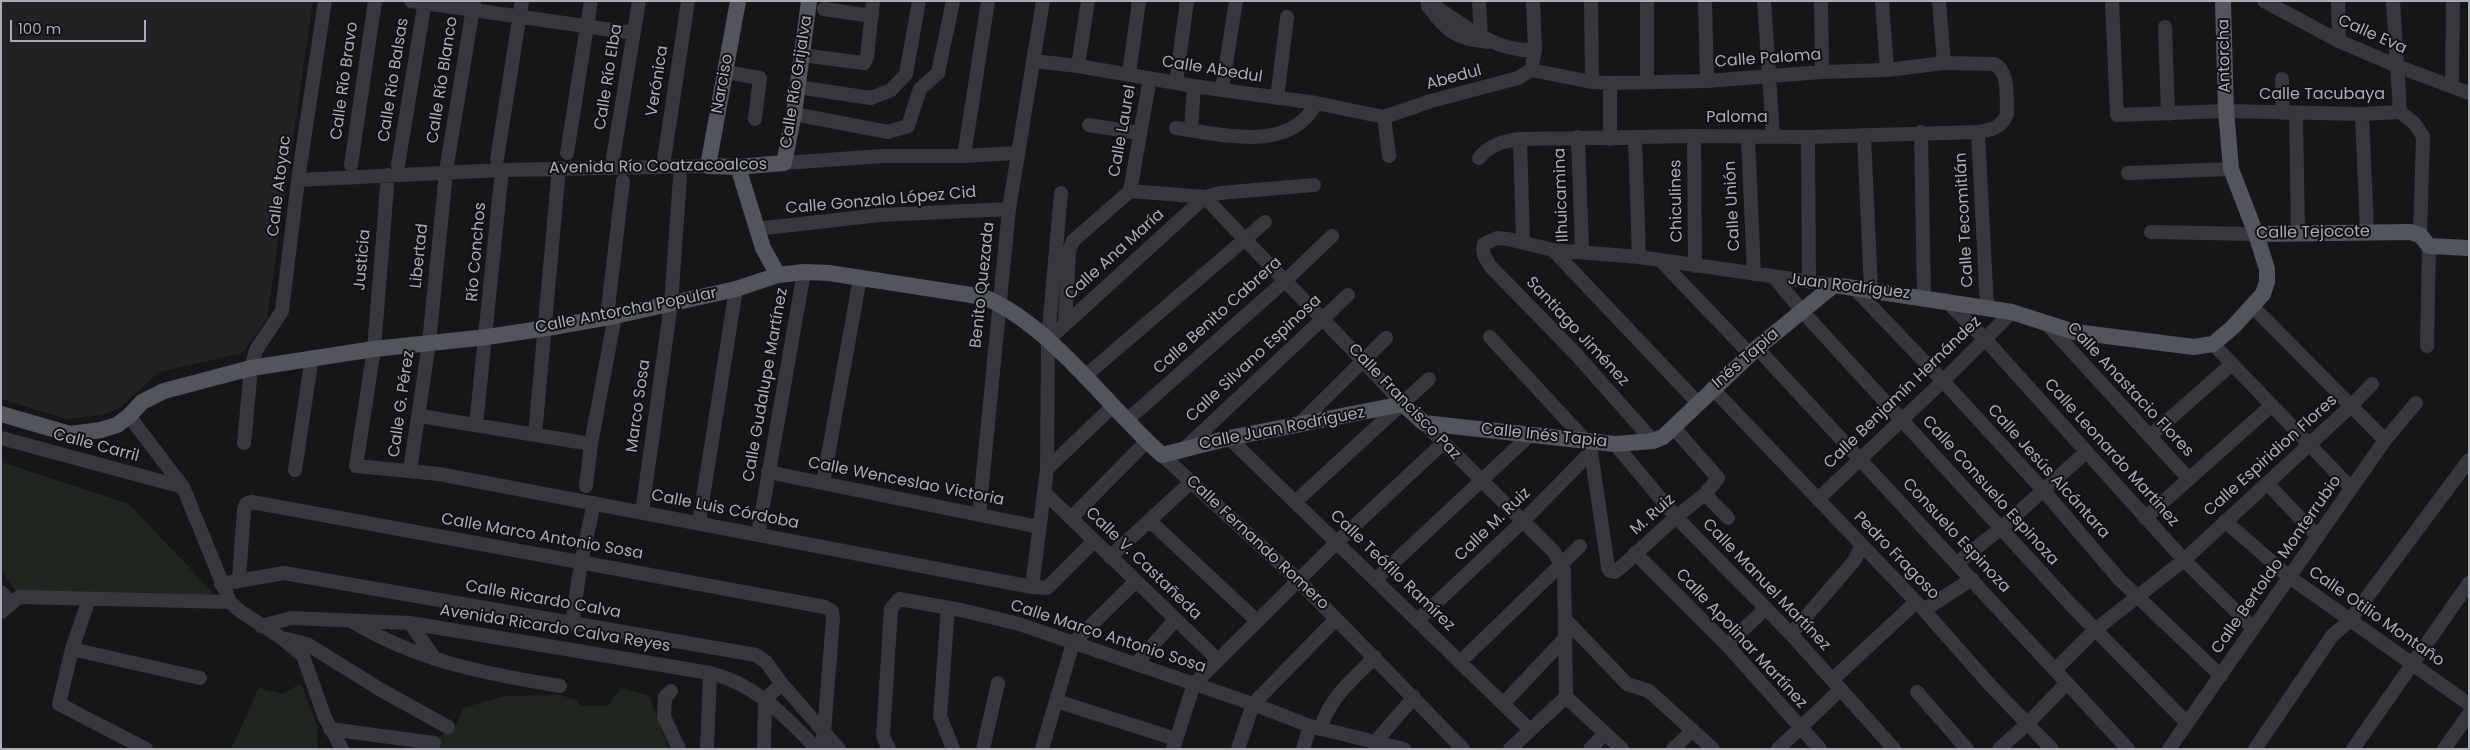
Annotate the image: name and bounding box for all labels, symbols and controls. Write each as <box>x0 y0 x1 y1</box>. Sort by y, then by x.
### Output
scale bar <box>12 10 149 42</box>
street label: Calle Eva <box>2335 11 2409 59</box>
street label: Calle Río Grijalva <box>777 14 817 150</box>
street label: Calle Río Blanco <box>423 15 463 145</box>
street label: Calle Río Balsas <box>375 17 413 143</box>
text: 100 m <box>18 18 61 39</box>
street label: Antorcha <box>2215 19 2235 93</box>
street label: Calle Río Bravo <box>327 21 363 141</box>
street label: Calle Río Elba <box>591 23 627 131</box>
street label: Verónica <box>643 44 673 118</box>
street label: Calle Paloma <box>1714 46 1822 72</box>
street label: Narciso <box>708 53 738 115</box>
street label: Calle Abedul <box>1160 53 1264 87</box>
street label: Abedul <box>1424 61 1484 95</box>
street label: Calle Laurel <box>1105 84 1141 178</box>
street label: Calle Tacubaya <box>2259 85 2385 105</box>
street label: Paloma <box>1706 108 1768 128</box>
street label: Calle Atoyac <box>264 134 296 238</box>
street label: Ilhuicamina <box>1551 148 1573 242</box>
street label: Calle Tecomitlán <box>1952 152 1978 288</box>
street label: Avenida Río Coatzacoalcos <box>549 155 767 179</box>
street label: Chiculines <box>1667 159 1687 243</box>
street label: Calle Unión <box>1721 160 1745 252</box>
street label: Calle Gonzalo López Cid <box>785 183 977 219</box>
street label: Río Conchos <box>463 202 491 302</box>
street label: Calle Ana María <box>1062 205 1168 305</box>
street label: Benito Quezada <box>967 221 999 349</box>
street label: Calle Tejocote <box>2256 222 2370 244</box>
street label: Libertad <box>407 223 433 289</box>
street label: Justicia <box>351 229 375 291</box>
street label: Calle Benito Cabrera <box>1150 253 1286 379</box>
street label: Juan Rodríguez <box>1787 270 1911 304</box>
street label: Santiago Jiménez <box>1521 273 1633 391</box>
street label: Calle Antorcha Popular <box>534 284 718 338</box>
street label: Calle Gudalupe Martínez <box>739 287 793 483</box>
street label: Calle Silvano Espinosa <box>1182 291 1326 427</box>
street label: Calle Benjamín Hernández <box>1820 313 1986 473</box>
street label: Calle Anastacio Flores <box>2063 319 2197 461</box>
street label: Inés Tapia <box>1709 325 1783 393</box>
street label: Calle Francisco Paz <box>1344 340 1464 464</box>
street label: Calle G. Pérez <box>385 349 419 459</box>
street label: Marco Sosa <box>623 358 655 454</box>
street label: Calle Leonardo Martínez <box>2039 375 2183 531</box>
street label: Calle Espiridion Flores <box>2201 391 2341 521</box>
street label: Calle Jesús Alcántara <box>1983 401 2113 543</box>
street label: Calle Juan Rodríguez <box>1198 404 1366 454</box>
street label: Calle Consuelo Espinoza <box>1918 412 2062 570</box>
street label: Calle Inés Tapia <box>1480 420 1608 452</box>
street label: Calle Carril <box>51 425 141 467</box>
street label: Calle Wenceslao Victoria <box>806 454 1006 510</box>
street label: Calle Fernando Romero <box>1182 472 1332 614</box>
street label: Calle Bertoldo Monterrubio <box>2208 472 2346 658</box>
street label: Consuelo Espinoza <box>1898 475 2014 597</box>
street label: Calle M. Ruiz <box>1451 484 1535 566</box>
street label: Calle Luis Córdoba <box>649 486 801 534</box>
street label: M. Ruiz <box>1627 491 1679 539</box>
street label: Calle V. Castañeda <box>1081 504 1205 624</box>
street label: Calle Teófilo Ramírez <box>1326 506 1458 636</box>
street label: Pedro Fragoso <box>1849 508 1943 604</box>
street label: Calle Marco Antonio Sosa <box>440 510 644 564</box>
street label: Calle Manuel Martínez <box>1698 515 1834 655</box>
street label: Calle Otilio Montaño <box>2304 563 2448 671</box>
street label: Calle Apolinar Martínez <box>1671 565 1811 713</box>
street label: Calle Ricardo Calva <box>464 577 622 623</box>
street label: Calle Marco Antonio Sosa <box>1008 596 1208 678</box>
street label: Avenida Ricardo Calva Reyes <box>438 601 672 657</box>

